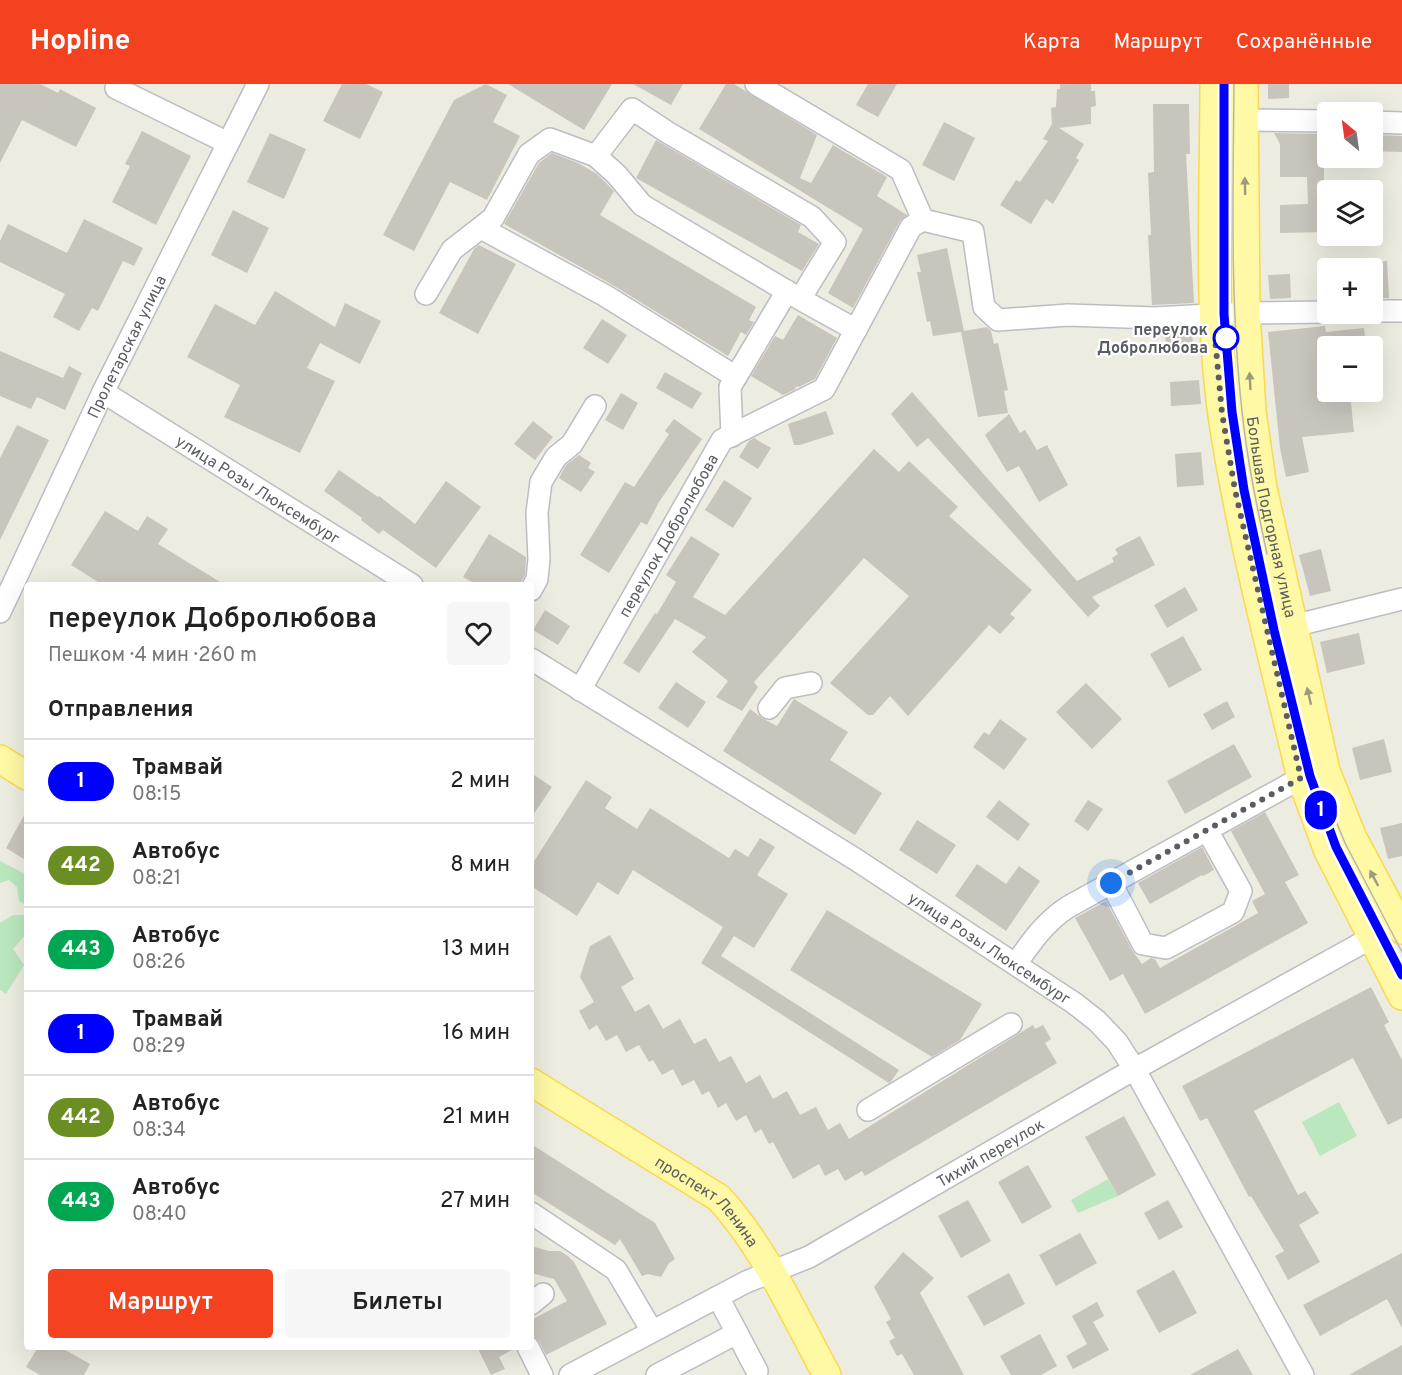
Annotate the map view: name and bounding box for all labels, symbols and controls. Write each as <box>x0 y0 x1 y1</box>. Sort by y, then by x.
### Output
text: Hopline <box>30 24 130 60</box>
text: Карта <box>1023 29 1080 56</box>
text: Маршрут <box>1113 29 1203 56</box>
text: Сохранённые <box>1236 29 1372 56</box>
north arrow <box>1317 102 1383 168</box>
map controls <box>1317 102 1383 402</box>
one-way arrow <box>1240 176 1250 195</box>
button: layers <box>1317 180 1383 246</box>
button: + <box>1317 258 1383 324</box>
street label: Пролетарская улица <box>84 273 172 422</box>
place label: переулок Добролюбова <box>1097 321 1208 359</box>
marker: переулок Добролюбова <box>1213 325 1239 351</box>
button: − <box>1317 336 1383 402</box>
one-way arrow <box>1245 371 1255 390</box>
street label: Большая Подгорная улица <box>1241 415 1300 620</box>
street label: улица Розы Люксембург <box>171 432 343 550</box>
street label: переулок Добролюбова <box>615 451 724 621</box>
text: переулок Добролюбова <box>48 602 377 638</box>
button: heart <box>447 602 510 665</box>
text: Пешком · 4 мин · 260 m <box>48 643 257 669</box>
one-way arrow <box>1304 686 1314 705</box>
text: Отправления <box>48 697 193 724</box>
text: Трамвай <box>132 755 223 782</box>
text: 1 <box>77 768 85 795</box>
text: 2 мин <box>450 768 510 795</box>
text: 08:15 <box>132 782 181 808</box>
line badge: 1 <box>1302 790 1340 830</box>
text: 1 <box>1317 797 1325 824</box>
text: Автобус <box>132 839 220 866</box>
text: 442 <box>61 852 101 879</box>
text: 8 мин <box>450 852 510 879</box>
text: 08:21 <box>132 866 181 892</box>
your location <box>1096 868 1126 898</box>
one-way arrow <box>1369 869 1379 886</box>
street label: улица Розы Люксембург <box>904 889 1074 1010</box>
text: Автобус <box>132 923 220 950</box>
text: 443 <box>61 936 101 963</box>
text: 13 мин <box>442 936 510 963</box>
text: 08:26 <box>132 950 186 976</box>
text: Трамвай <box>132 1007 223 1034</box>
text: 1 <box>77 1020 85 1047</box>
text: 16 мин <box>442 1020 510 1047</box>
text: 08:29 <box>132 1034 186 1060</box>
text: Автобус <box>132 1091 220 1118</box>
text: 442 <box>61 1104 101 1131</box>
text: 21 мин <box>442 1104 510 1131</box>
street label: Тихий переулок <box>934 1115 1048 1193</box>
text: 08:34 <box>132 1118 186 1144</box>
street label: проспект Ленина <box>651 1153 762 1251</box>
text: Автобус <box>132 1175 220 1202</box>
text: 443 <box>61 1188 101 1215</box>
text: 27 мин <box>440 1188 510 1215</box>
text: 08:40 <box>132 1202 187 1228</box>
button: Маршрут <box>48 1269 273 1338</box>
button: Билеты <box>285 1269 510 1338</box>

